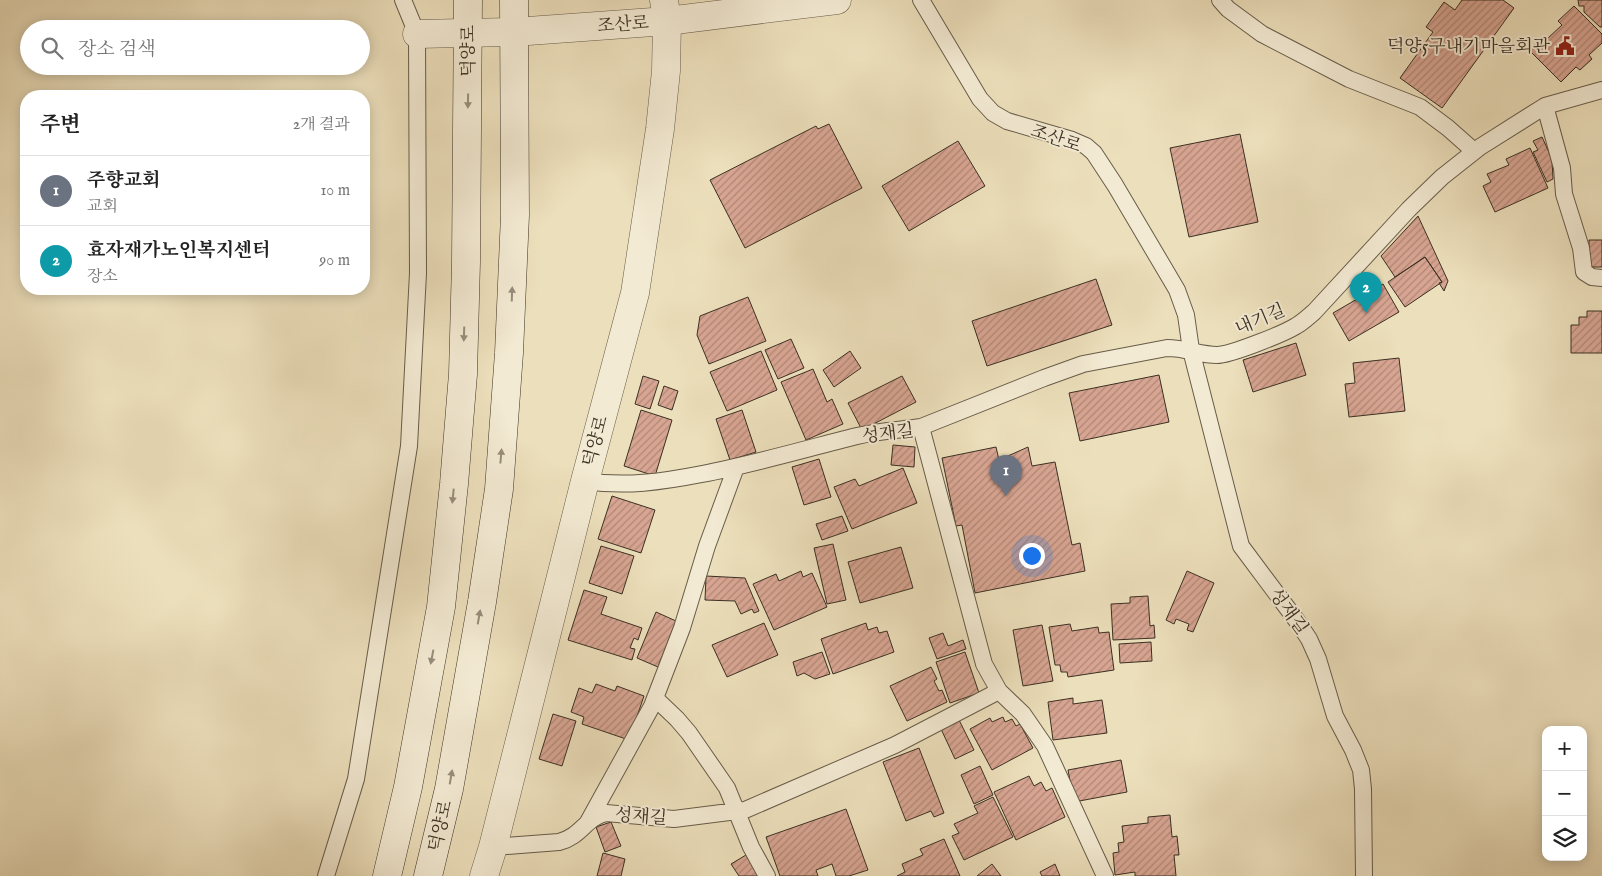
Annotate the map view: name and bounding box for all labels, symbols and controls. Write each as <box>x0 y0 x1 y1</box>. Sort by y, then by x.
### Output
street label: 조산로 <box>596 12 650 39</box>
search box <box>20 20 370 75</box>
street label: 덕양로 <box>458 25 481 77</box>
icon: search <box>38 34 66 62</box>
public building icon: 덕양5구내기마을회관 <box>1554 35 1576 57</box>
place label: 덕양5구내기마을회관 <box>1387 36 1551 59</box>
text: 장소 검색 <box>78 38 156 62</box>
one-way arrow <box>464 93 472 109</box>
text: 주변 <box>40 112 81 139</box>
text: 2개 결과 <box>293 115 350 135</box>
street label: 조산로 <box>1027 120 1084 159</box>
text: 주향교회 <box>87 169 160 193</box>
text: 1 <box>53 181 59 201</box>
text: 10 m <box>320 181 350 201</box>
text: 교회 <box>87 197 118 217</box>
text: 효자재가노인복지센터 <box>87 239 271 263</box>
text: 2 <box>52 251 60 271</box>
text: 90 m <box>319 251 350 271</box>
text: 장소 <box>87 267 118 287</box>
pin: 2 <box>1350 272 1382 313</box>
one-way arrow <box>508 286 516 302</box>
street label: 내기길 <box>1232 300 1289 341</box>
one-way arrow <box>460 326 468 342</box>
street label: 덕양로 <box>579 413 614 470</box>
street label: 성재길 <box>861 420 915 449</box>
one-way arrow <box>497 448 505 464</box>
pin: 1 <box>990 455 1022 496</box>
one-way arrow <box>449 488 457 504</box>
your location <box>1019 543 1045 569</box>
street label: 성재길 <box>1263 584 1312 640</box>
one-way arrow <box>476 609 484 625</box>
one-way arrow <box>427 649 435 665</box>
map controls <box>1542 726 1587 861</box>
button: + <box>1542 726 1587 771</box>
one-way arrow <box>447 769 455 785</box>
button: − <box>1542 771 1587 816</box>
street label: 덕양로 <box>424 798 459 854</box>
street label: 성재길 <box>614 804 668 831</box>
button: layers <box>1542 816 1587 861</box>

